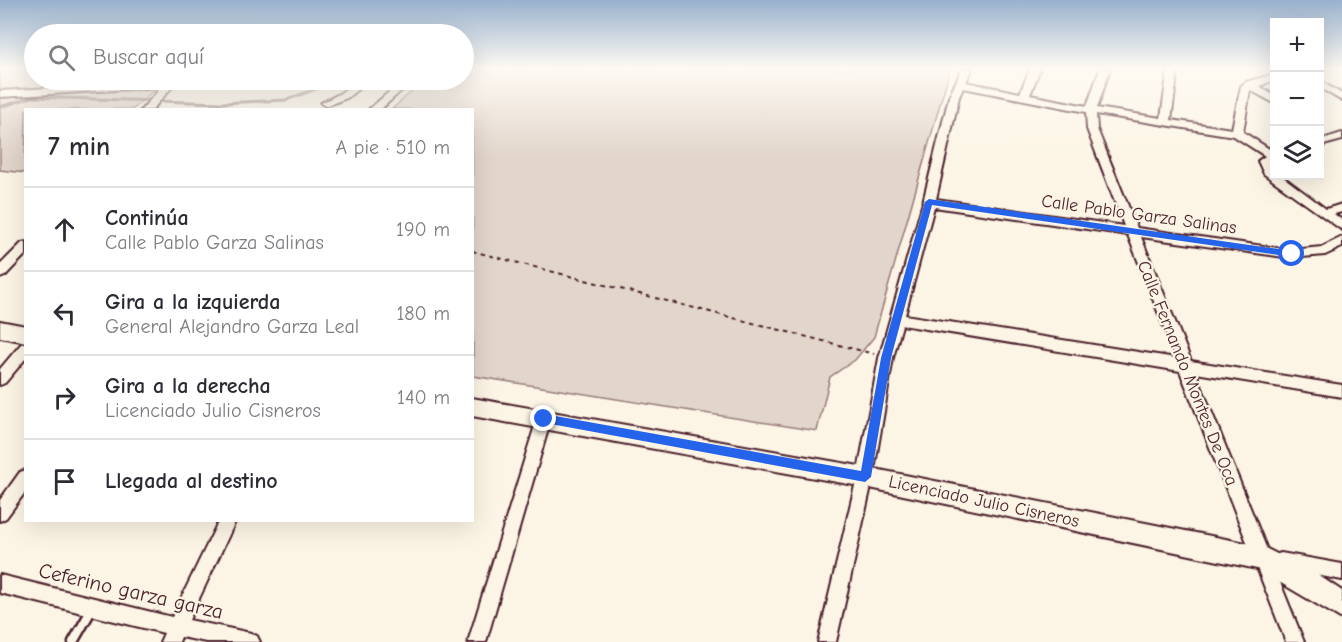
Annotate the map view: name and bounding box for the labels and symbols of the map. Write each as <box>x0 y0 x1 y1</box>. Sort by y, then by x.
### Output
street label: Calle Pablo Garza Salinas <box>1040 190 1238 239</box>
route start <box>1278 240 1304 266</box>
street label: Calle Fernando Montes De Oca <box>1133 258 1242 489</box>
route end <box>530 405 556 431</box>
street label: Licenciado Julio Cisneros <box>887 471 1081 532</box>
street label: Ceferino garza garza <box>36 558 226 624</box>

